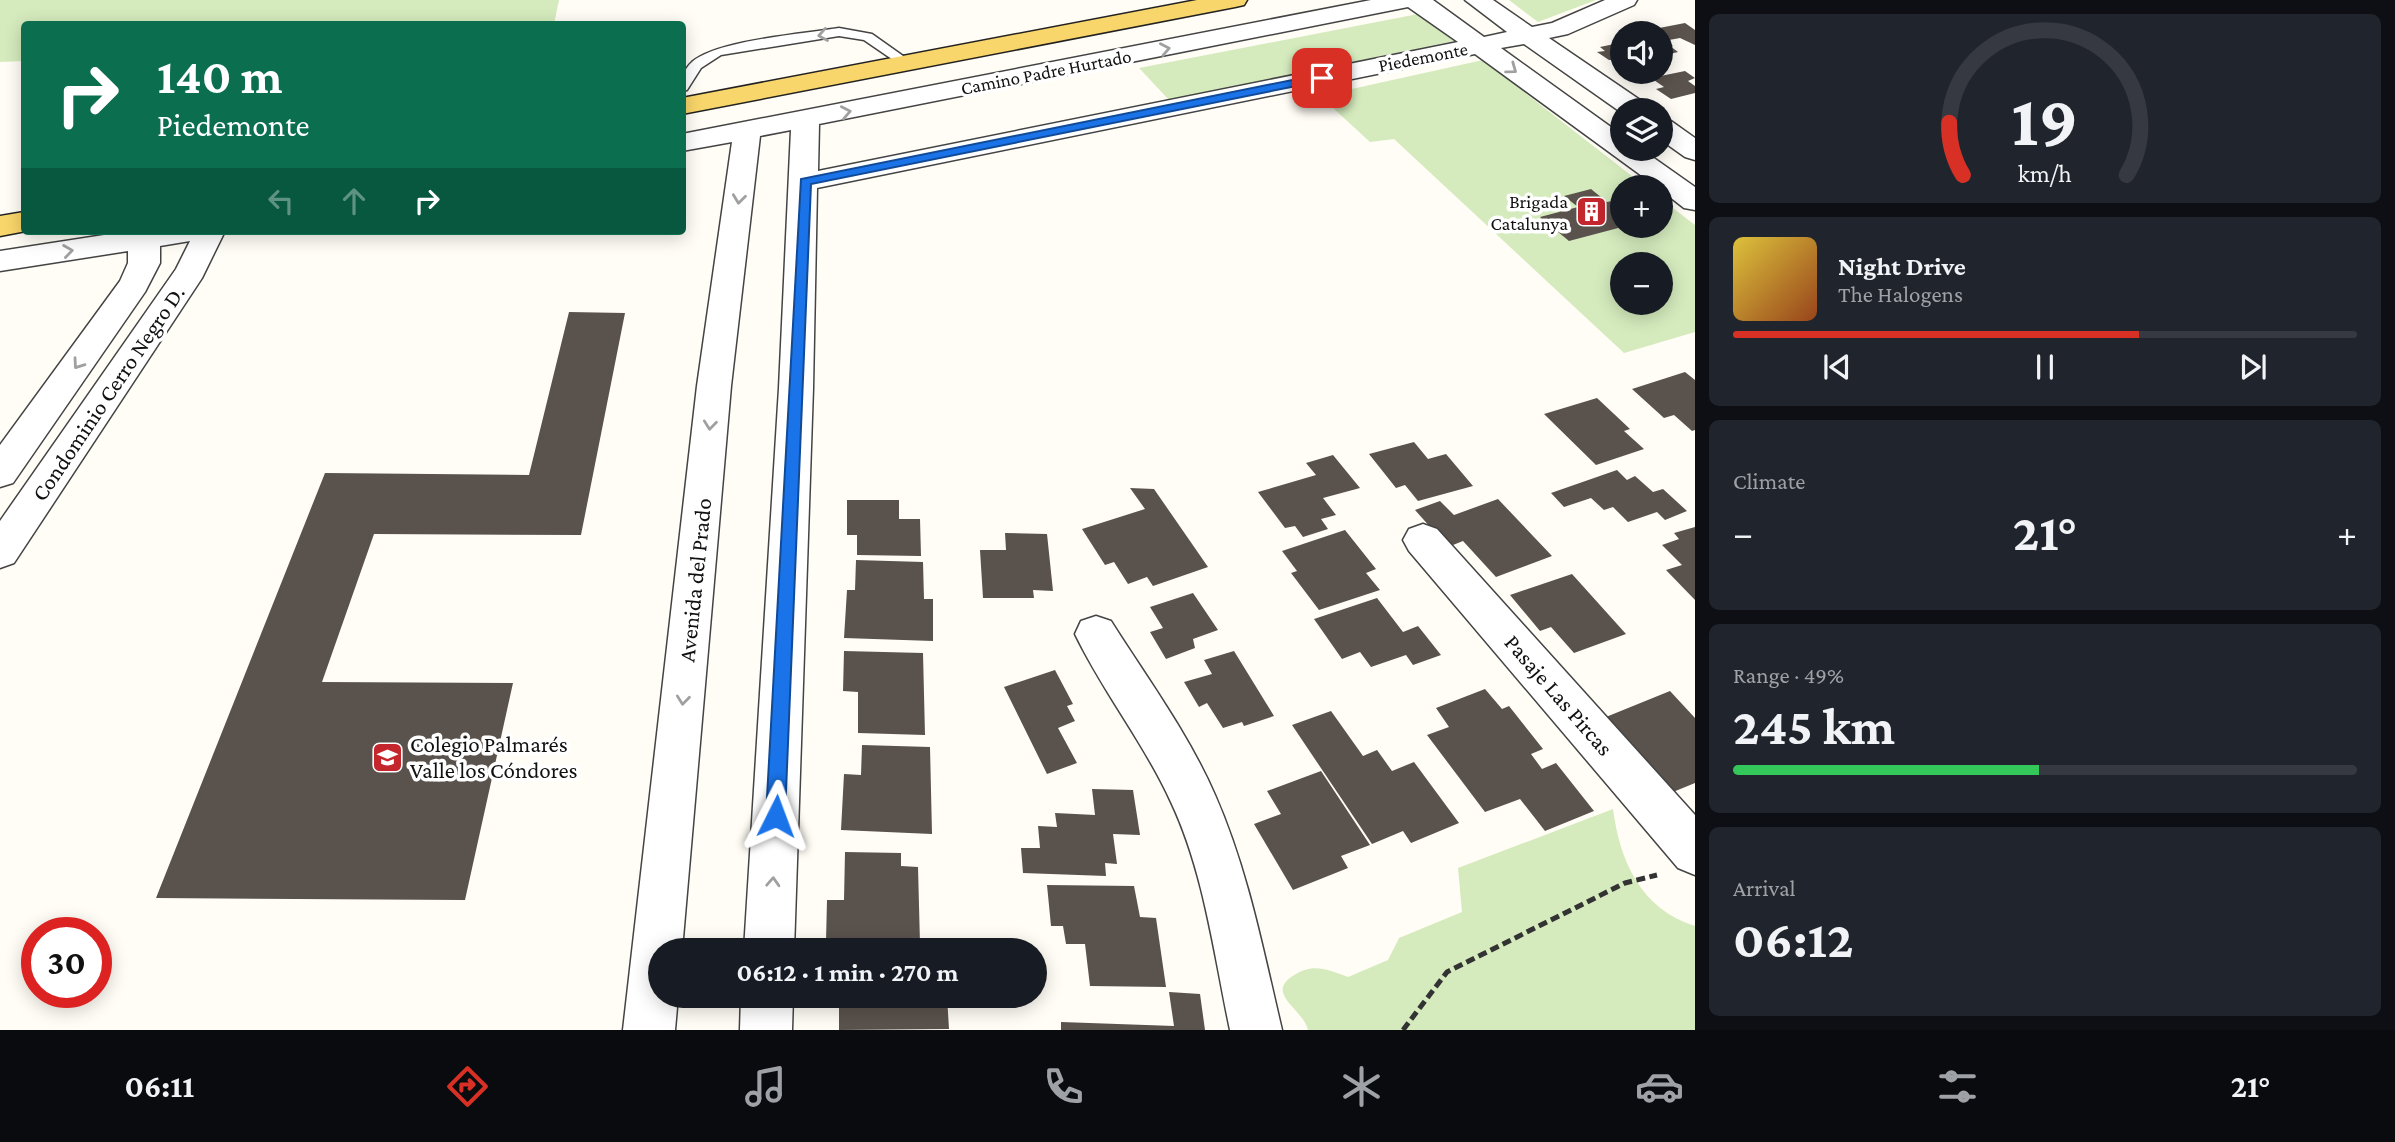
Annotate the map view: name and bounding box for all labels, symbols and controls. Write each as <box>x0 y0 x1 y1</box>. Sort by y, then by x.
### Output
map controls <box>1610 21 1673 315</box>
button: sound <box>1610 21 1673 84</box>
one-way arrow <box>817 27 828 42</box>
street label: Piedemonte <box>1377 38 1469 76</box>
one-way arrow <box>1159 42 1171 57</box>
street label: Camino Padre Hurtado <box>959 45 1133 99</box>
pin <box>1292 48 1352 108</box>
icon: right <box>42 49 133 140</box>
text: 140 m <box>157 49 282 104</box>
icon: arrive <box>1303 59 1341 97</box>
one-way arrow <box>1504 61 1517 73</box>
text: 19 <box>2012 80 2078 161</box>
button: layers <box>1610 98 1673 161</box>
one-way arrow <box>840 106 852 121</box>
text: Piedemonte <box>157 107 310 143</box>
text: km/h <box>2018 159 2072 186</box>
button: + <box>1610 175 1673 238</box>
icon: left <box>262 182 300 220</box>
icon: ahead <box>335 182 373 220</box>
icon: right <box>408 182 446 220</box>
place label: Brigada Catalunya <box>1490 191 1568 234</box>
one-way arrow <box>731 193 746 205</box>
building icon: Brigada Catalunya <box>1574 195 1608 229</box>
one-way arrow <box>62 243 73 258</box>
button: − <box>1610 252 1673 315</box>
text: Night Drive <box>1838 252 1966 281</box>
street label: Condominio Cerro Negro D. <box>26 280 190 506</box>
text: The Halogens <box>1838 281 1963 307</box>
icon: previous <box>1818 348 1856 386</box>
icon: pause <box>2026 348 2064 386</box>
icon: next <box>2234 348 2272 386</box>
one-way arrow <box>73 356 86 369</box>
one-way arrow <box>703 419 718 431</box>
text: Climate <box>1733 468 1805 494</box>
street label: Avenida del Prado <box>673 497 717 663</box>
text: 21° <box>2013 503 2077 561</box>
text: − <box>1733 512 1753 554</box>
text: + <box>2337 512 2357 554</box>
street label: Pasaje Las Pircas <box>1500 629 1618 761</box>
text: Range · 49% <box>1733 662 1844 688</box>
one-way arrow <box>675 694 690 706</box>
text: 245 km <box>1733 697 1895 755</box>
place label: Colegio Palmarés Valle los Cóndores <box>410 731 578 783</box>
school or university icon: Colegio Palmarés Valle los Cóndores <box>370 740 404 774</box>
position arrow <box>739 779 813 853</box>
text: Arrival <box>1733 875 1796 901</box>
one-way arrow <box>765 876 780 887</box>
text: 06:12 <box>1733 910 1853 968</box>
speed limit sign: 30 <box>21 917 112 1008</box>
text: 06:12 · 1 min · 270 m <box>736 958 959 987</box>
icon: directions <box>443 1062 492 1111</box>
icon: music <box>741 1062 790 1111</box>
icon: phone <box>1039 1062 1088 1111</box>
icon: climate <box>1337 1062 1386 1111</box>
icon: car <box>1635 1062 1684 1111</box>
icon: filters <box>1933 1062 1982 1111</box>
text: 06:11 <box>124 1068 194 1104</box>
text: 21° <box>2231 1068 2270 1104</box>

